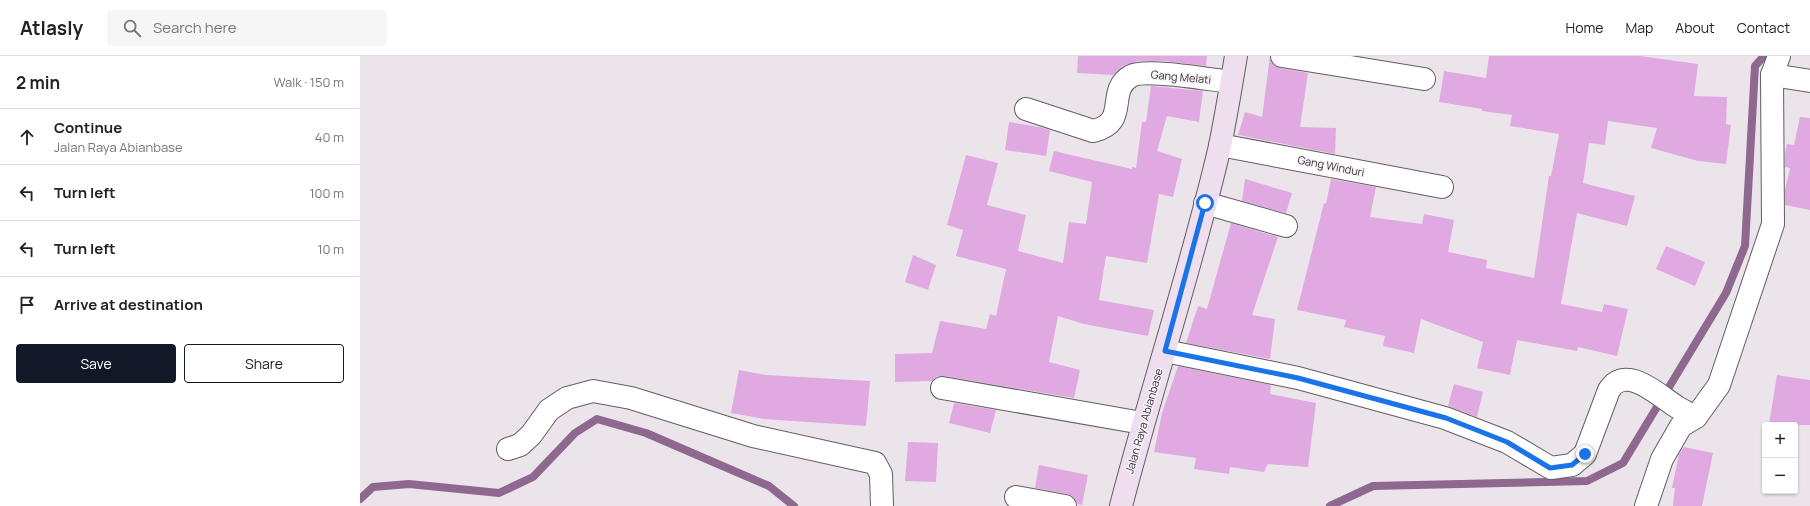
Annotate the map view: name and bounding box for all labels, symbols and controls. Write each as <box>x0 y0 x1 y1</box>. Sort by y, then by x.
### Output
search box <box>107 10 387 46</box>
text: Atlasly <box>20 15 83 41</box>
icon: search <box>121 17 143 39</box>
text: Search here <box>153 17 236 38</box>
text: Home <box>1566 18 1603 37</box>
text: Map <box>1625 18 1653 37</box>
text: About <box>1675 18 1715 37</box>
text: Contact <box>1737 18 1790 37</box>
street label: Gang Melati <box>1150 66 1212 87</box>
text: 2 min <box>16 71 60 94</box>
text: Walk · 150 m <box>273 73 344 91</box>
text: Continue <box>54 117 122 138</box>
icon: ahead <box>16 126 38 148</box>
text: 40 m <box>315 128 344 146</box>
text: Jalan Raya Abianbase <box>54 138 183 156</box>
street label: Gang Winduri <box>1296 152 1366 179</box>
icon: left <box>16 182 38 204</box>
text: Turn left <box>54 182 116 203</box>
text: 100 m <box>309 184 344 202</box>
route start <box>1196 194 1214 212</box>
icon: left <box>16 238 38 260</box>
text: Turn left <box>54 238 116 259</box>
text: 10 m <box>317 240 344 258</box>
icon: arrive <box>16 294 38 316</box>
text: Arrive at destination <box>54 294 203 315</box>
button: Save <box>16 344 176 383</box>
button: Share <box>184 344 344 383</box>
street label: Jalan Raya Abianbase <box>1121 366 1166 475</box>
map controls <box>1762 422 1798 494</box>
button: + <box>1762 422 1798 458</box>
route end <box>1576 445 1594 463</box>
button: − <box>1762 458 1798 494</box>

